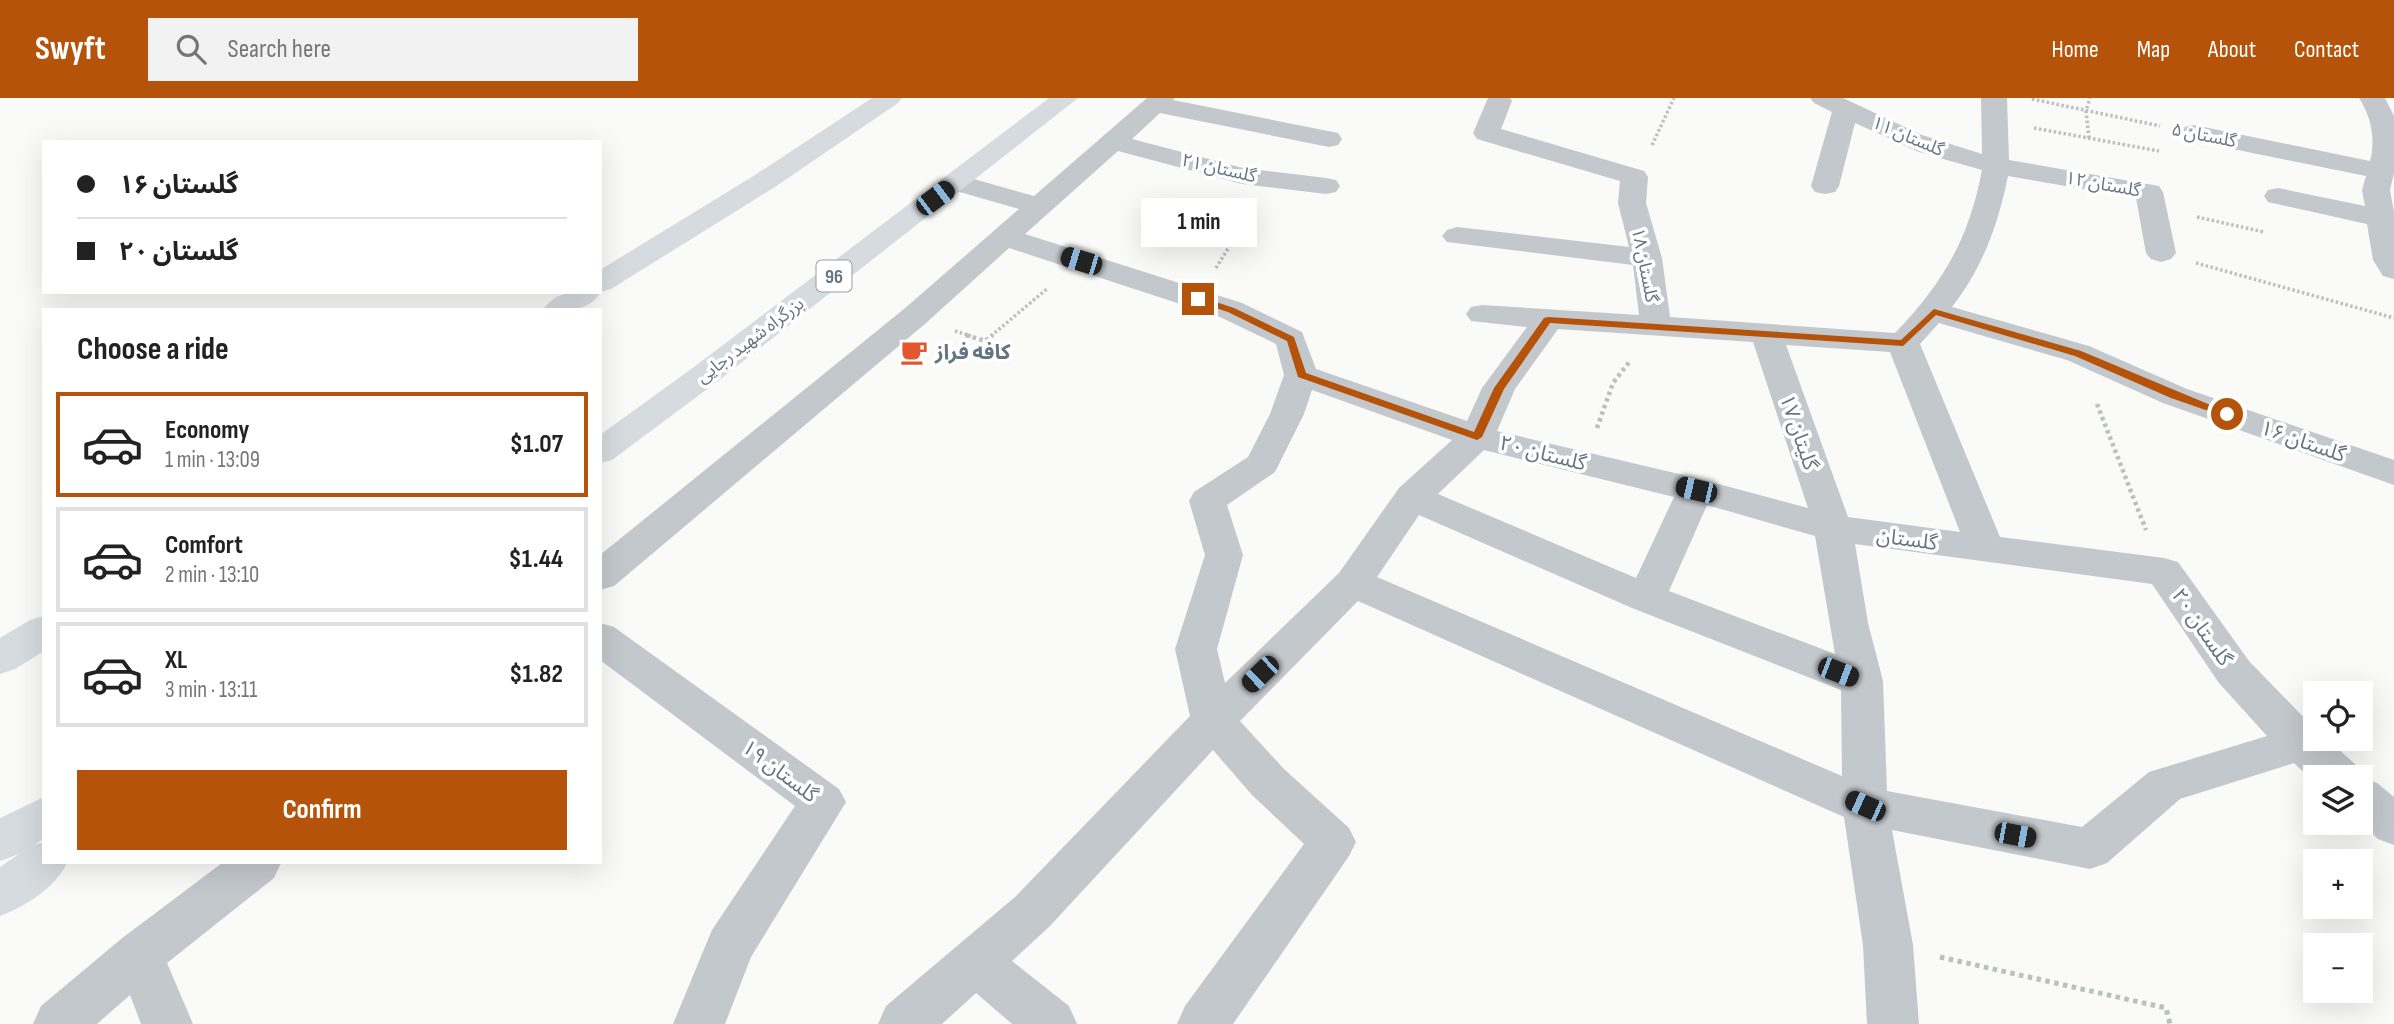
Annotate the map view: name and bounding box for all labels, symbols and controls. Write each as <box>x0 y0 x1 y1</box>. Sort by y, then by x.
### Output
search box <box>148 18 638 81</box>
text: Swyft <box>35 29 106 69</box>
icon: search <box>172 30 210 68</box>
text: Search here <box>228 34 331 65</box>
text: Home <box>2051 35 2099 64</box>
text: Map <box>2137 35 2170 64</box>
text: About <box>2208 35 2256 64</box>
text: Contact <box>2294 35 2359 64</box>
street label: گلستان ۱۱ <box>1869 112 1947 161</box>
street label: گلستان ۵ <box>2170 119 2239 152</box>
street label: گلستان ۲۱ <box>1180 150 1259 187</box>
street label: گلستان ۱۲ <box>2064 168 2143 202</box>
text: گلستان ۱۶ <box>119 170 238 201</box>
car <box>912 177 959 219</box>
callout: 1 min <box>1140 198 1256 246</box>
text: 1 min <box>1178 208 1220 236</box>
street label: گلستان ۱۸ <box>1627 226 1662 305</box>
text: گلستان ۲۰ <box>119 237 238 268</box>
car <box>1058 245 1105 277</box>
road number: 96 <box>816 260 852 292</box>
route end <box>1182 283 1214 315</box>
street label: بزرگراه شهید رجایی <box>692 293 808 388</box>
text: Choose a ride <box>77 330 229 369</box>
cafe icon: کافه فراز <box>899 337 929 367</box>
place label: کافه فراز <box>934 340 1011 365</box>
street label: گلیتان ۱۷ <box>1774 391 1823 474</box>
route start <box>2211 398 2243 430</box>
icon: car <box>81 413 144 476</box>
text: Economy <box>165 415 249 446</box>
street label: گلستان ۱۶ <box>2257 415 2349 468</box>
text: $1.07 <box>510 429 563 460</box>
street label: گلستان ۲۰ <box>1497 431 1589 476</box>
text: 1 min · 13:09 <box>165 446 260 474</box>
car <box>1674 475 1719 505</box>
street label: گلستان <box>1875 523 1939 556</box>
icon: car <box>81 528 144 591</box>
text: Comfort <box>165 530 243 561</box>
text: $1.44 <box>509 544 563 575</box>
text: 2 min · 13:10 <box>165 561 259 589</box>
street label: گلستان ۲۰ <box>2166 584 2237 671</box>
icon: car <box>81 643 144 706</box>
text: XL <box>165 645 187 676</box>
car <box>1238 652 1283 696</box>
car <box>1815 655 1862 689</box>
text: $1.82 <box>509 659 563 690</box>
text: 3 min · 13:11 <box>165 676 257 704</box>
map controls <box>2303 681 2373 1003</box>
button: locate <box>2303 681 2373 751</box>
street label: گلستان ۱۹ <box>737 735 823 808</box>
button: layers <box>2303 765 2373 835</box>
button: Confirm <box>77 770 567 850</box>
car <box>1842 788 1889 824</box>
car <box>1993 821 2038 849</box>
button: + <box>2303 849 2373 919</box>
button: − <box>2303 933 2373 1003</box>

